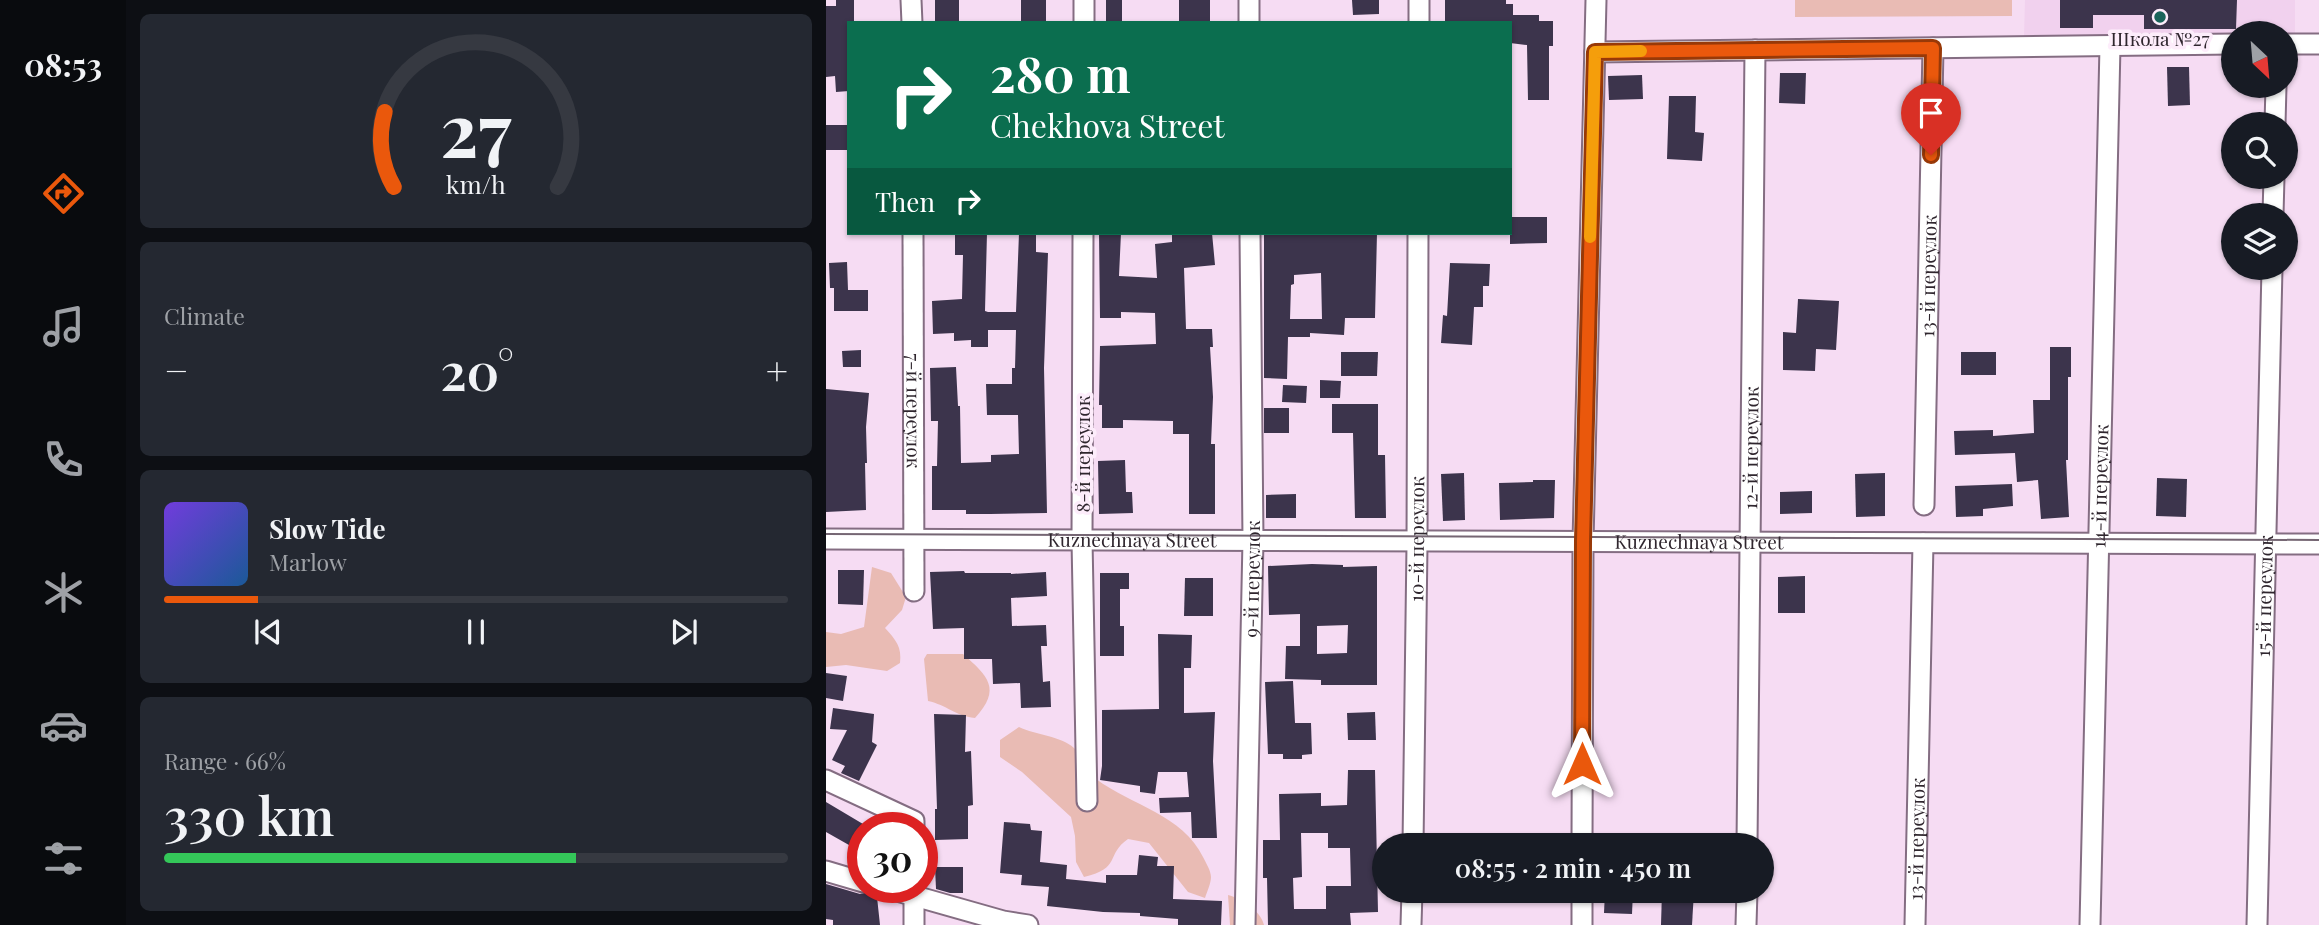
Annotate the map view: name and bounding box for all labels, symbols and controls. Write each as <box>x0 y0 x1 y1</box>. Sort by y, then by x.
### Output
marker: Школа №27 <box>2152 9 2168 25</box>
north arrow <box>2221 21 2298 98</box>
map controls <box>2221 21 2298 280</box>
place label: Школа №27 <box>2111 25 2210 51</box>
text: 280 m <box>990 40 1130 105</box>
text: 08:53 <box>24 42 102 85</box>
icon: right <box>875 49 966 140</box>
text: 27 <box>440 78 512 175</box>
pin <box>1901 83 1961 155</box>
icon: arrive <box>1912 94 1950 132</box>
text: Chekhova Street <box>990 103 1225 146</box>
button: search <box>2221 112 2298 189</box>
text: km/h <box>446 167 506 200</box>
icon: directions <box>39 169 88 218</box>
icon: right <box>949 182 987 220</box>
text: Then <box>875 184 935 219</box>
button: layers <box>2221 203 2298 280</box>
street label: 13-й переулок <box>1913 214 1942 338</box>
text: Climate <box>164 300 245 331</box>
icon: music <box>39 302 88 351</box>
text: 20° <box>440 335 514 404</box>
text: − <box>164 344 189 395</box>
text: + <box>766 344 788 395</box>
street label: 7-й переулок <box>901 354 928 469</box>
street label: 12-й переулок <box>1736 386 1764 510</box>
street label: 8-й переулок <box>1069 395 1095 513</box>
street label: 14-й переулок <box>2085 424 2113 548</box>
icon: phone <box>39 435 88 484</box>
street label: 10-й переулок <box>1402 476 1429 602</box>
text: Slow Tide <box>269 511 386 546</box>
street label: 9-й переулок <box>1237 520 1265 638</box>
street label: Kuznechnaya Street <box>1047 526 1217 552</box>
street label: Kuznechnaya Street <box>1614 528 1784 554</box>
street label: 15-й переулок <box>2249 535 2278 657</box>
text: Marlow <box>269 546 347 577</box>
icon: climate <box>39 568 88 617</box>
icon: previous <box>249 613 287 651</box>
icon: pause <box>457 613 495 651</box>
icon: next <box>665 613 703 651</box>
icon: car <box>39 701 88 750</box>
position arrow <box>1545 727 1619 801</box>
text: Range · 66% <box>164 745 286 776</box>
street label: 13-й переулок <box>1902 777 1930 901</box>
text: 330 km <box>164 780 334 849</box>
speed limit sign: 30 <box>847 812 938 903</box>
icon: filters <box>39 834 88 883</box>
text: 08:55 · 2 min · 450 m <box>1455 850 1691 885</box>

